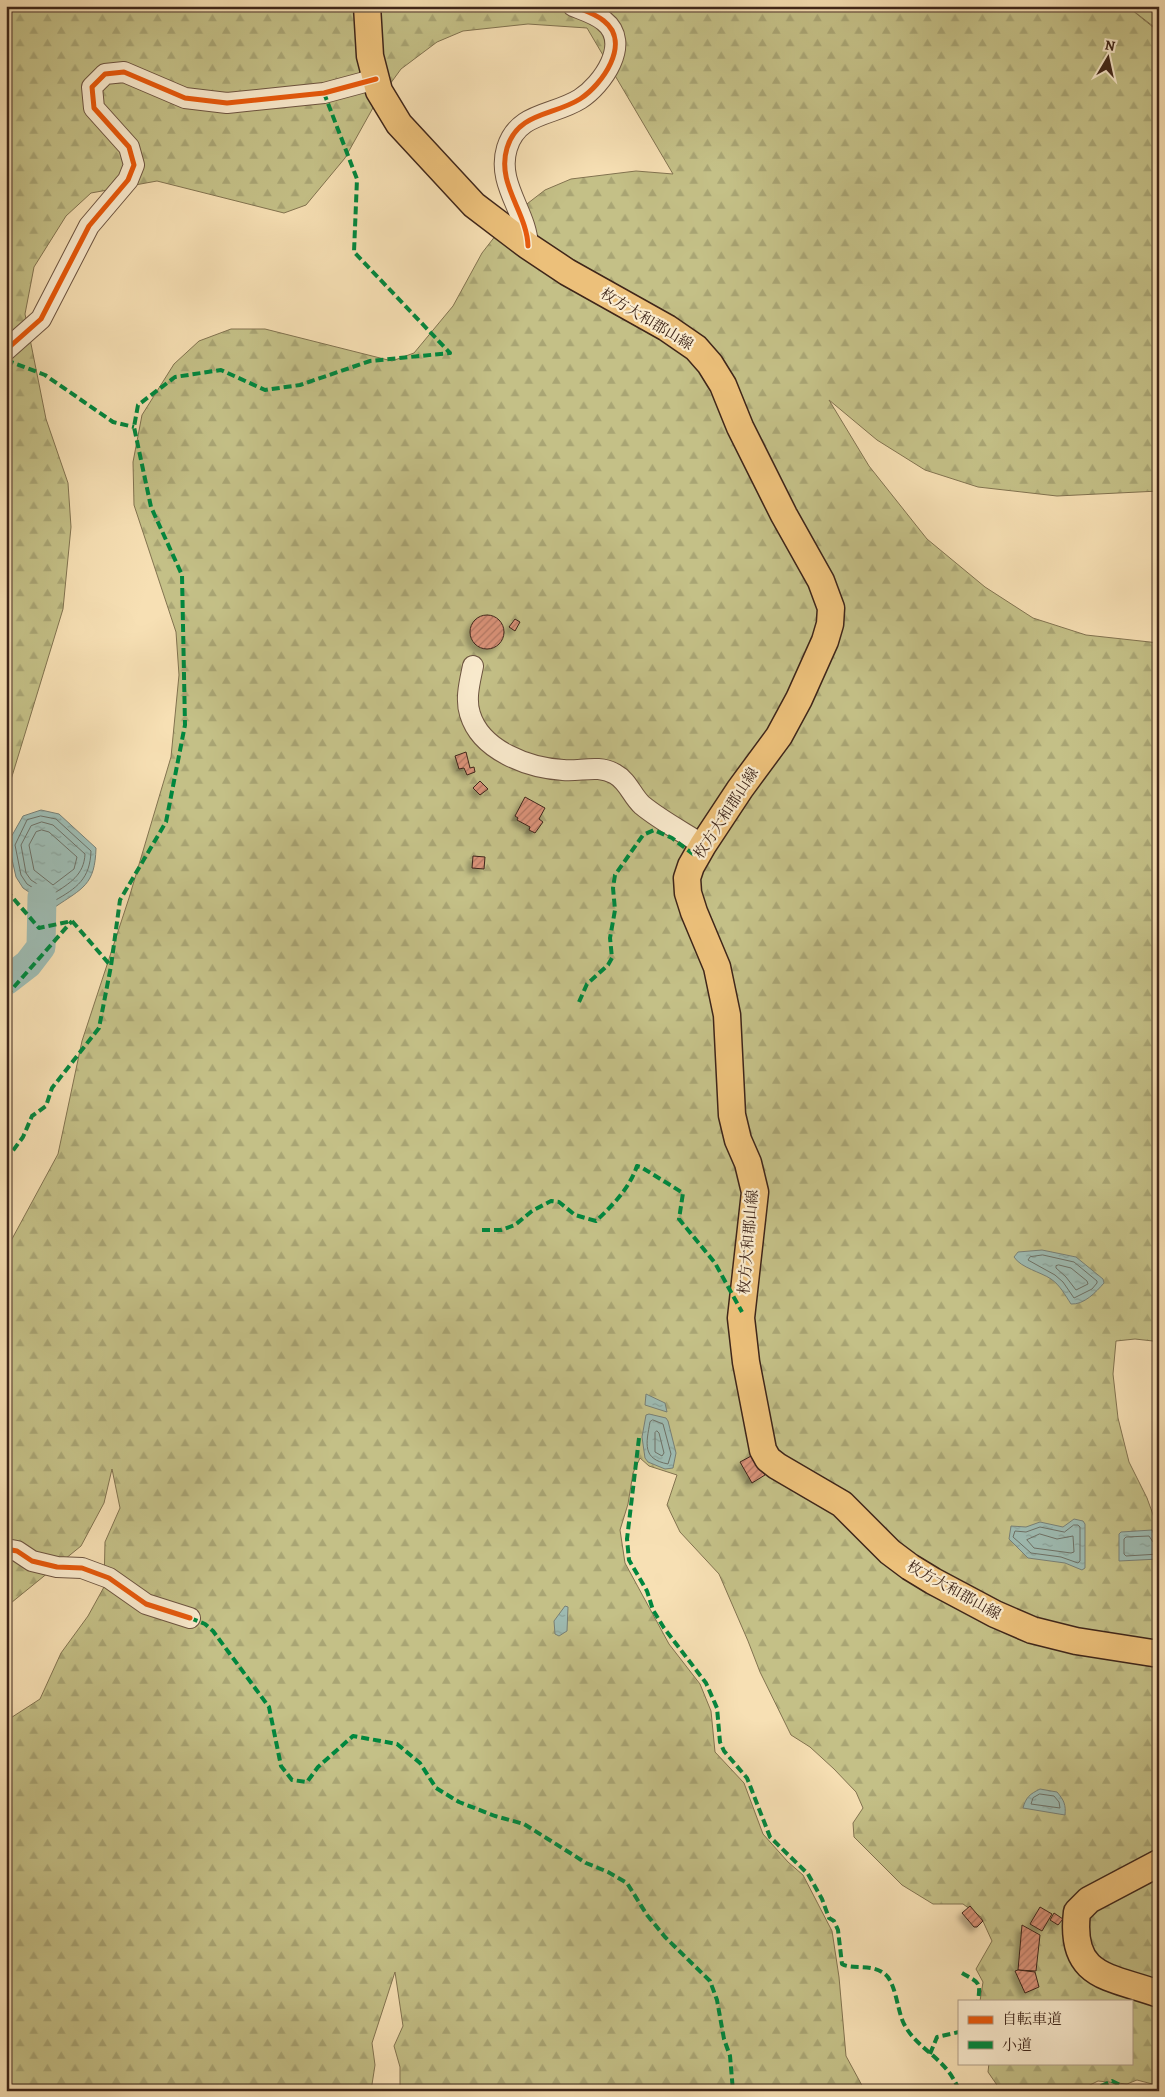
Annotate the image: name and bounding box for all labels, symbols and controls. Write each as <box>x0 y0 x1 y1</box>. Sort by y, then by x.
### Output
north arrow <box>1082 32 1132 82</box>
text: N <box>1103 35 1116 56</box>
street label: 枚方大和郡山線 <box>597 283 697 355</box>
street label: 枚方大和郡山線 <box>689 764 763 862</box>
street label: 枚方大和郡山線 <box>733 1189 763 1295</box>
street label: 枚方大和郡山線 <box>903 1556 1005 1624</box>
legend <box>958 2000 1132 2064</box>
text: 自転車道 <box>1002 2009 1062 2029</box>
text: 小道 <box>1002 2035 1032 2055</box>

